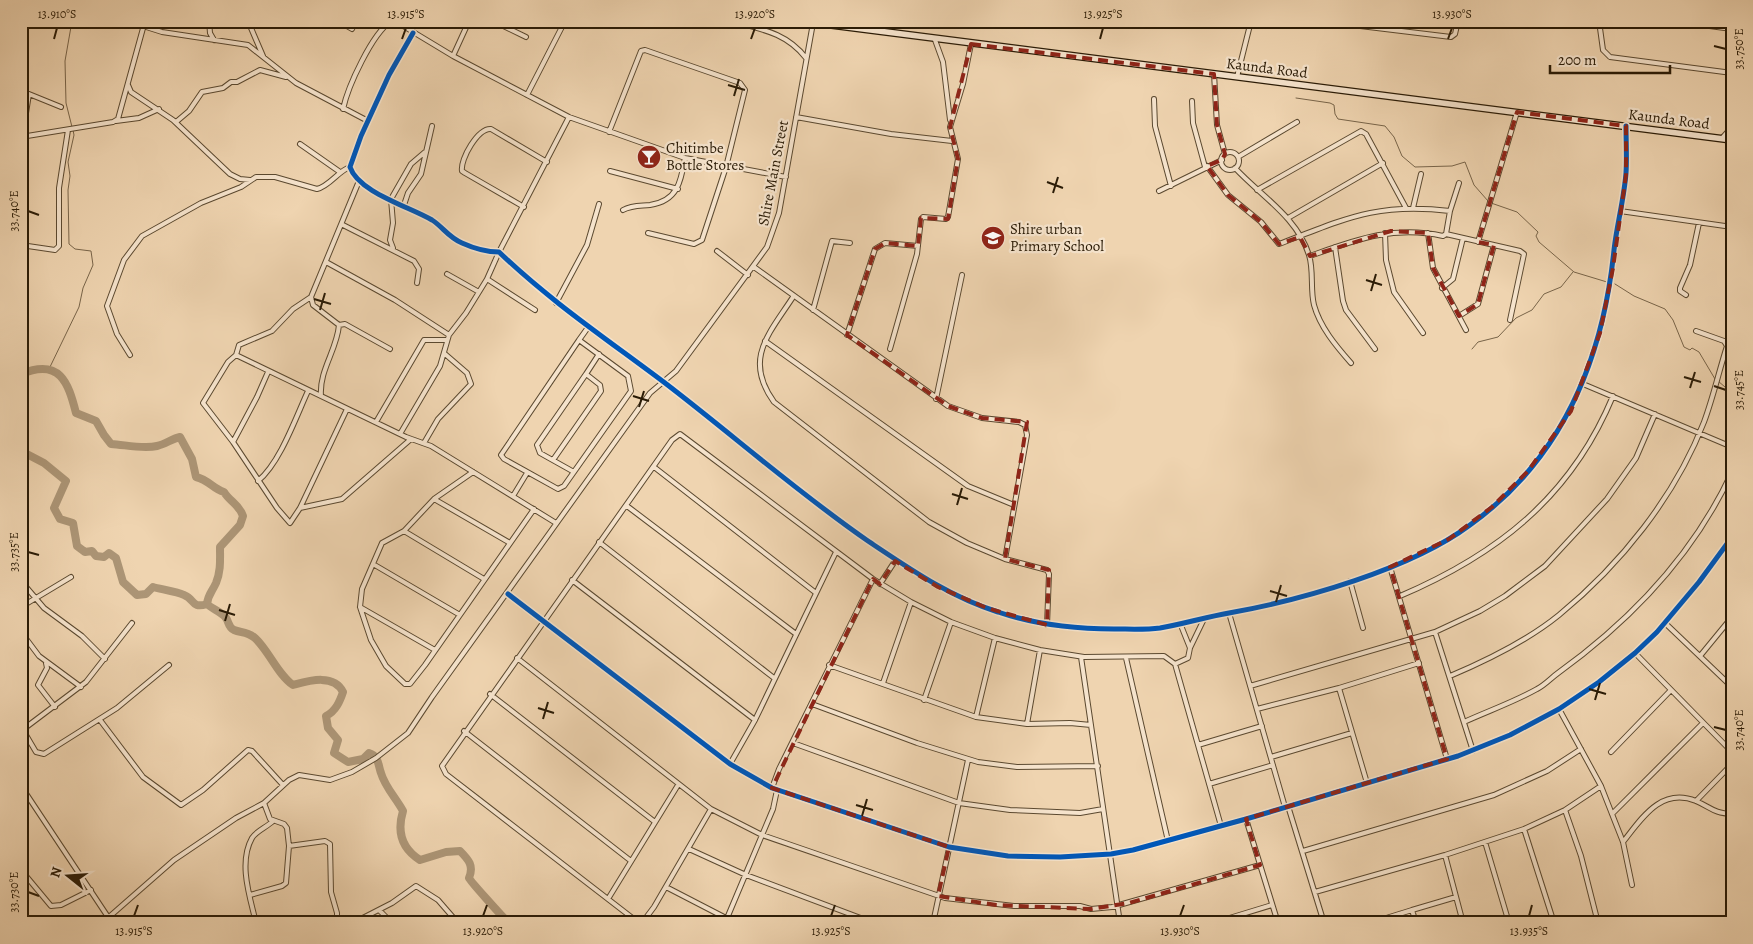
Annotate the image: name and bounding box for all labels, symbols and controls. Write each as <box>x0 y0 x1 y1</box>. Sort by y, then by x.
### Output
text: 13.910°S <box>38 6 76 22</box>
text: 13.915°S <box>387 6 425 22</box>
text: 13.920°S <box>735 6 775 22</box>
text: 13.925°S <box>1083 6 1123 22</box>
text: 13.930°S <box>1432 6 1472 22</box>
text: 33.750°E <box>1731 29 1747 69</box>
scale bar <box>1550 42 1670 74</box>
text: 200 m <box>1558 50 1597 70</box>
street label: Kaunda Road <box>1225 53 1310 83</box>
street label: Kaunda Road <box>1627 104 1712 134</box>
street label: Shire Main Street <box>753 118 793 228</box>
place label: Chitimbe Bottle Stores <box>666 138 744 175</box>
bar icon: Chitimbe Bottle Stores <box>636 144 662 170</box>
text: 33.740°E <box>6 190 22 232</box>
place label: Shire urban Primary School <box>1010 219 1104 256</box>
school or university icon: Shire urban Primary School <box>980 225 1006 251</box>
text: 33.745°E <box>1731 370 1747 410</box>
text: 33.735°E <box>6 532 22 572</box>
text: 33.740°E <box>1731 709 1747 751</box>
north arrow <box>42 852 92 902</box>
text: N <box>45 865 67 880</box>
text: 33.730°E <box>6 872 22 912</box>
text: 13.915°S <box>115 923 153 939</box>
text: 13.920°S <box>463 923 503 939</box>
text: 13.925°S <box>811 923 851 939</box>
text: 13.930°S <box>1160 923 1200 939</box>
text: 13.935°S <box>1510 923 1548 939</box>

